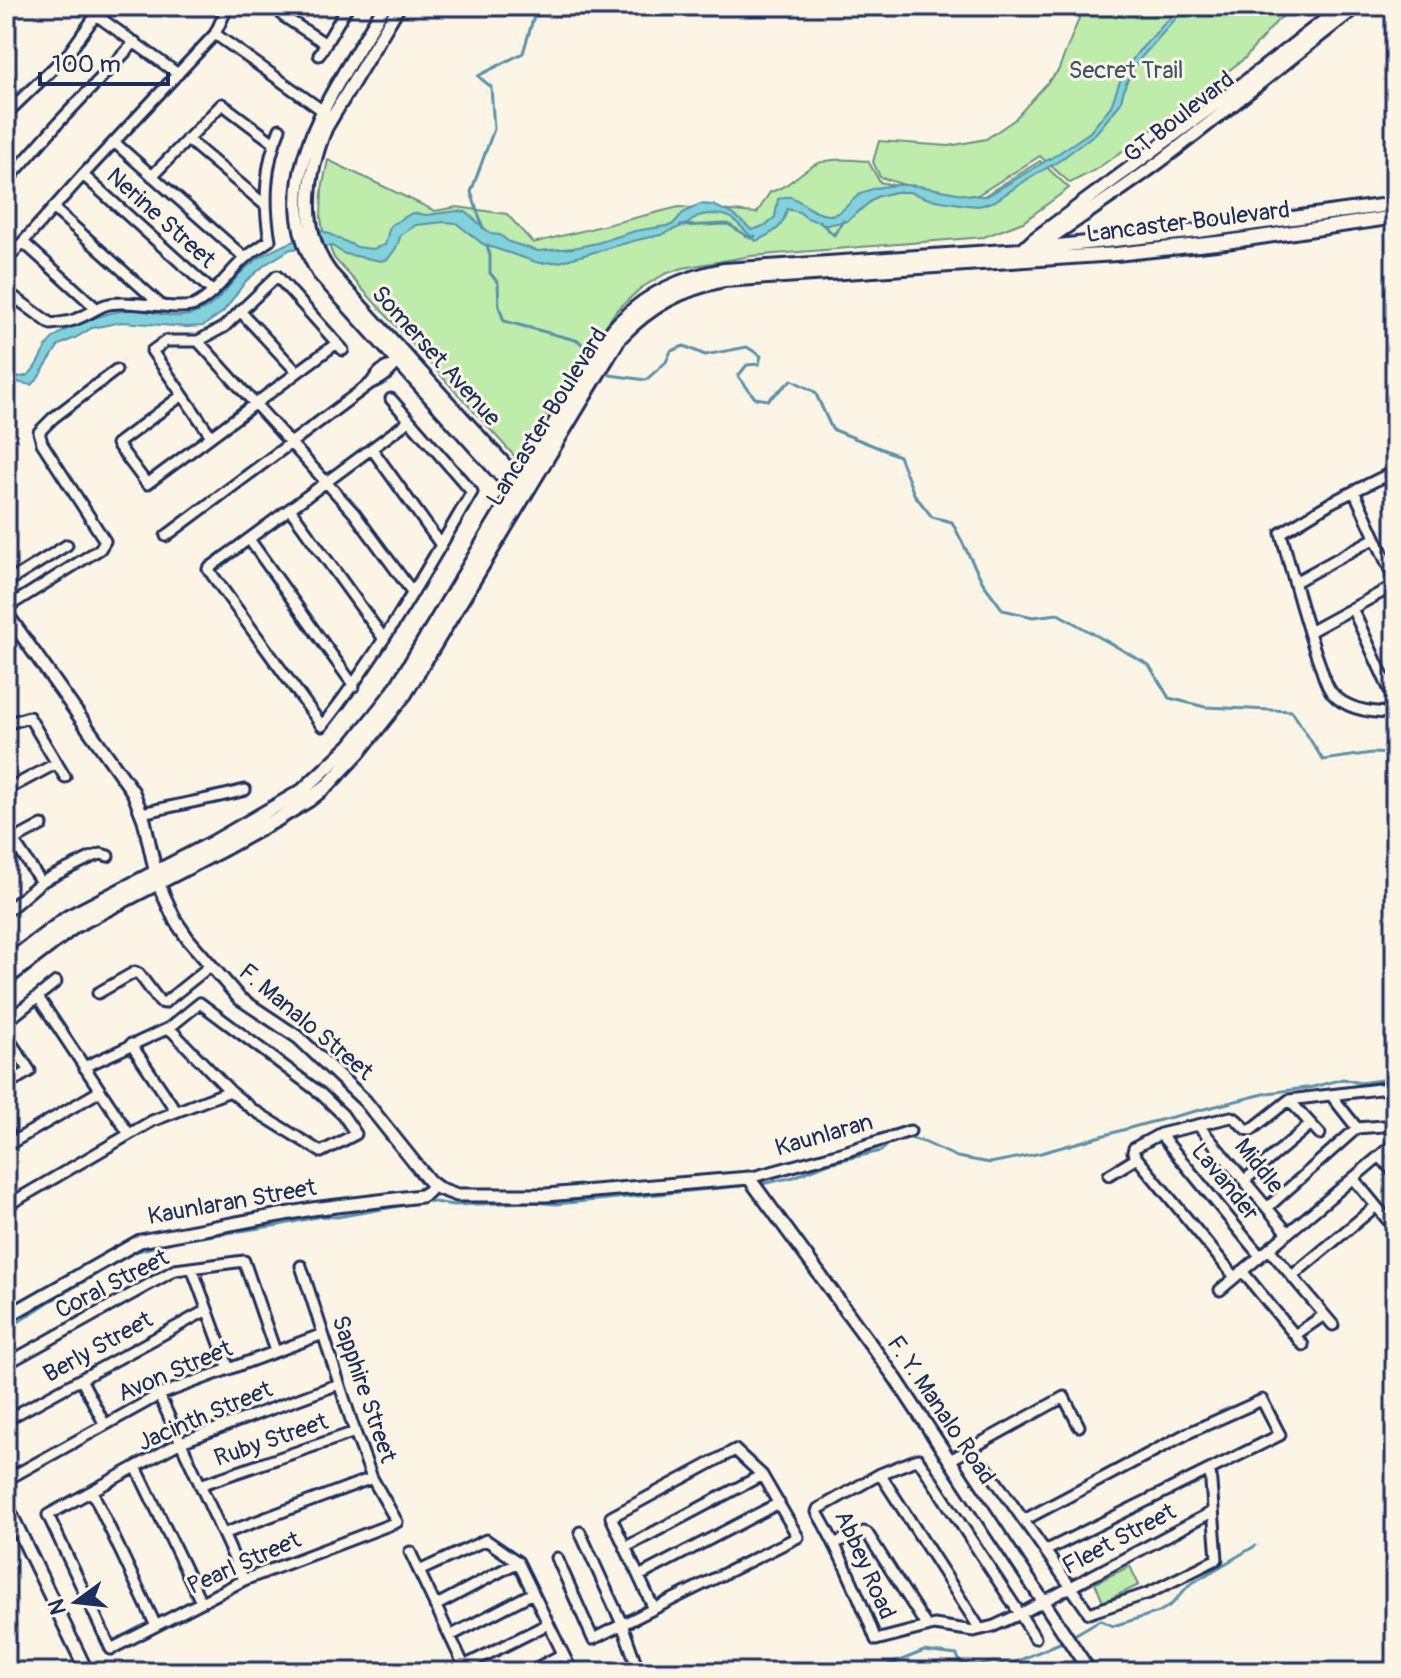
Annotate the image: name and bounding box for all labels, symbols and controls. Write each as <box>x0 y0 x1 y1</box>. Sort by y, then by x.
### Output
scale bar <box>40 36 168 86</box>
text: 100 m <box>52 50 121 79</box>
park label: Secret Trail <box>1068 56 1184 85</box>
street label: GT Boulevard <box>1118 65 1240 169</box>
street label: Nerine Street <box>101 162 222 275</box>
street label: Lancaster Boulevard <box>1085 195 1291 249</box>
street label: Somerset Avenue <box>365 280 507 432</box>
street label: Lancaster Boulevard <box>480 322 614 512</box>
street label: F. Manalo Street <box>233 957 379 1087</box>
street label: Kaunlaran <box>772 1107 876 1163</box>
street label: Middle <box>1228 1133 1290 1200</box>
street label: Lavander <box>1185 1137 1265 1227</box>
street label: Kaunlaran Street <box>145 1173 319 1231</box>
street label: Coral Street <box>50 1243 174 1325</box>
street label: Berly Street <box>38 1305 158 1389</box>
street label: Sapphire Street <box>325 1312 403 1467</box>
street label: F. Y. Manalo Road <box>881 1330 1001 1490</box>
street label: Avon Street <box>113 1334 237 1408</box>
street label: Jacinth Street <box>133 1375 277 1457</box>
street label: Ruby Street <box>210 1407 332 1473</box>
street label: Fleet Street <box>1058 1497 1181 1581</box>
street label: Abbey Road <box>828 1506 902 1624</box>
street label: Pearl Street <box>183 1525 305 1601</box>
north arrow <box>36 1562 116 1642</box>
text: N <box>42 1596 73 1618</box>

